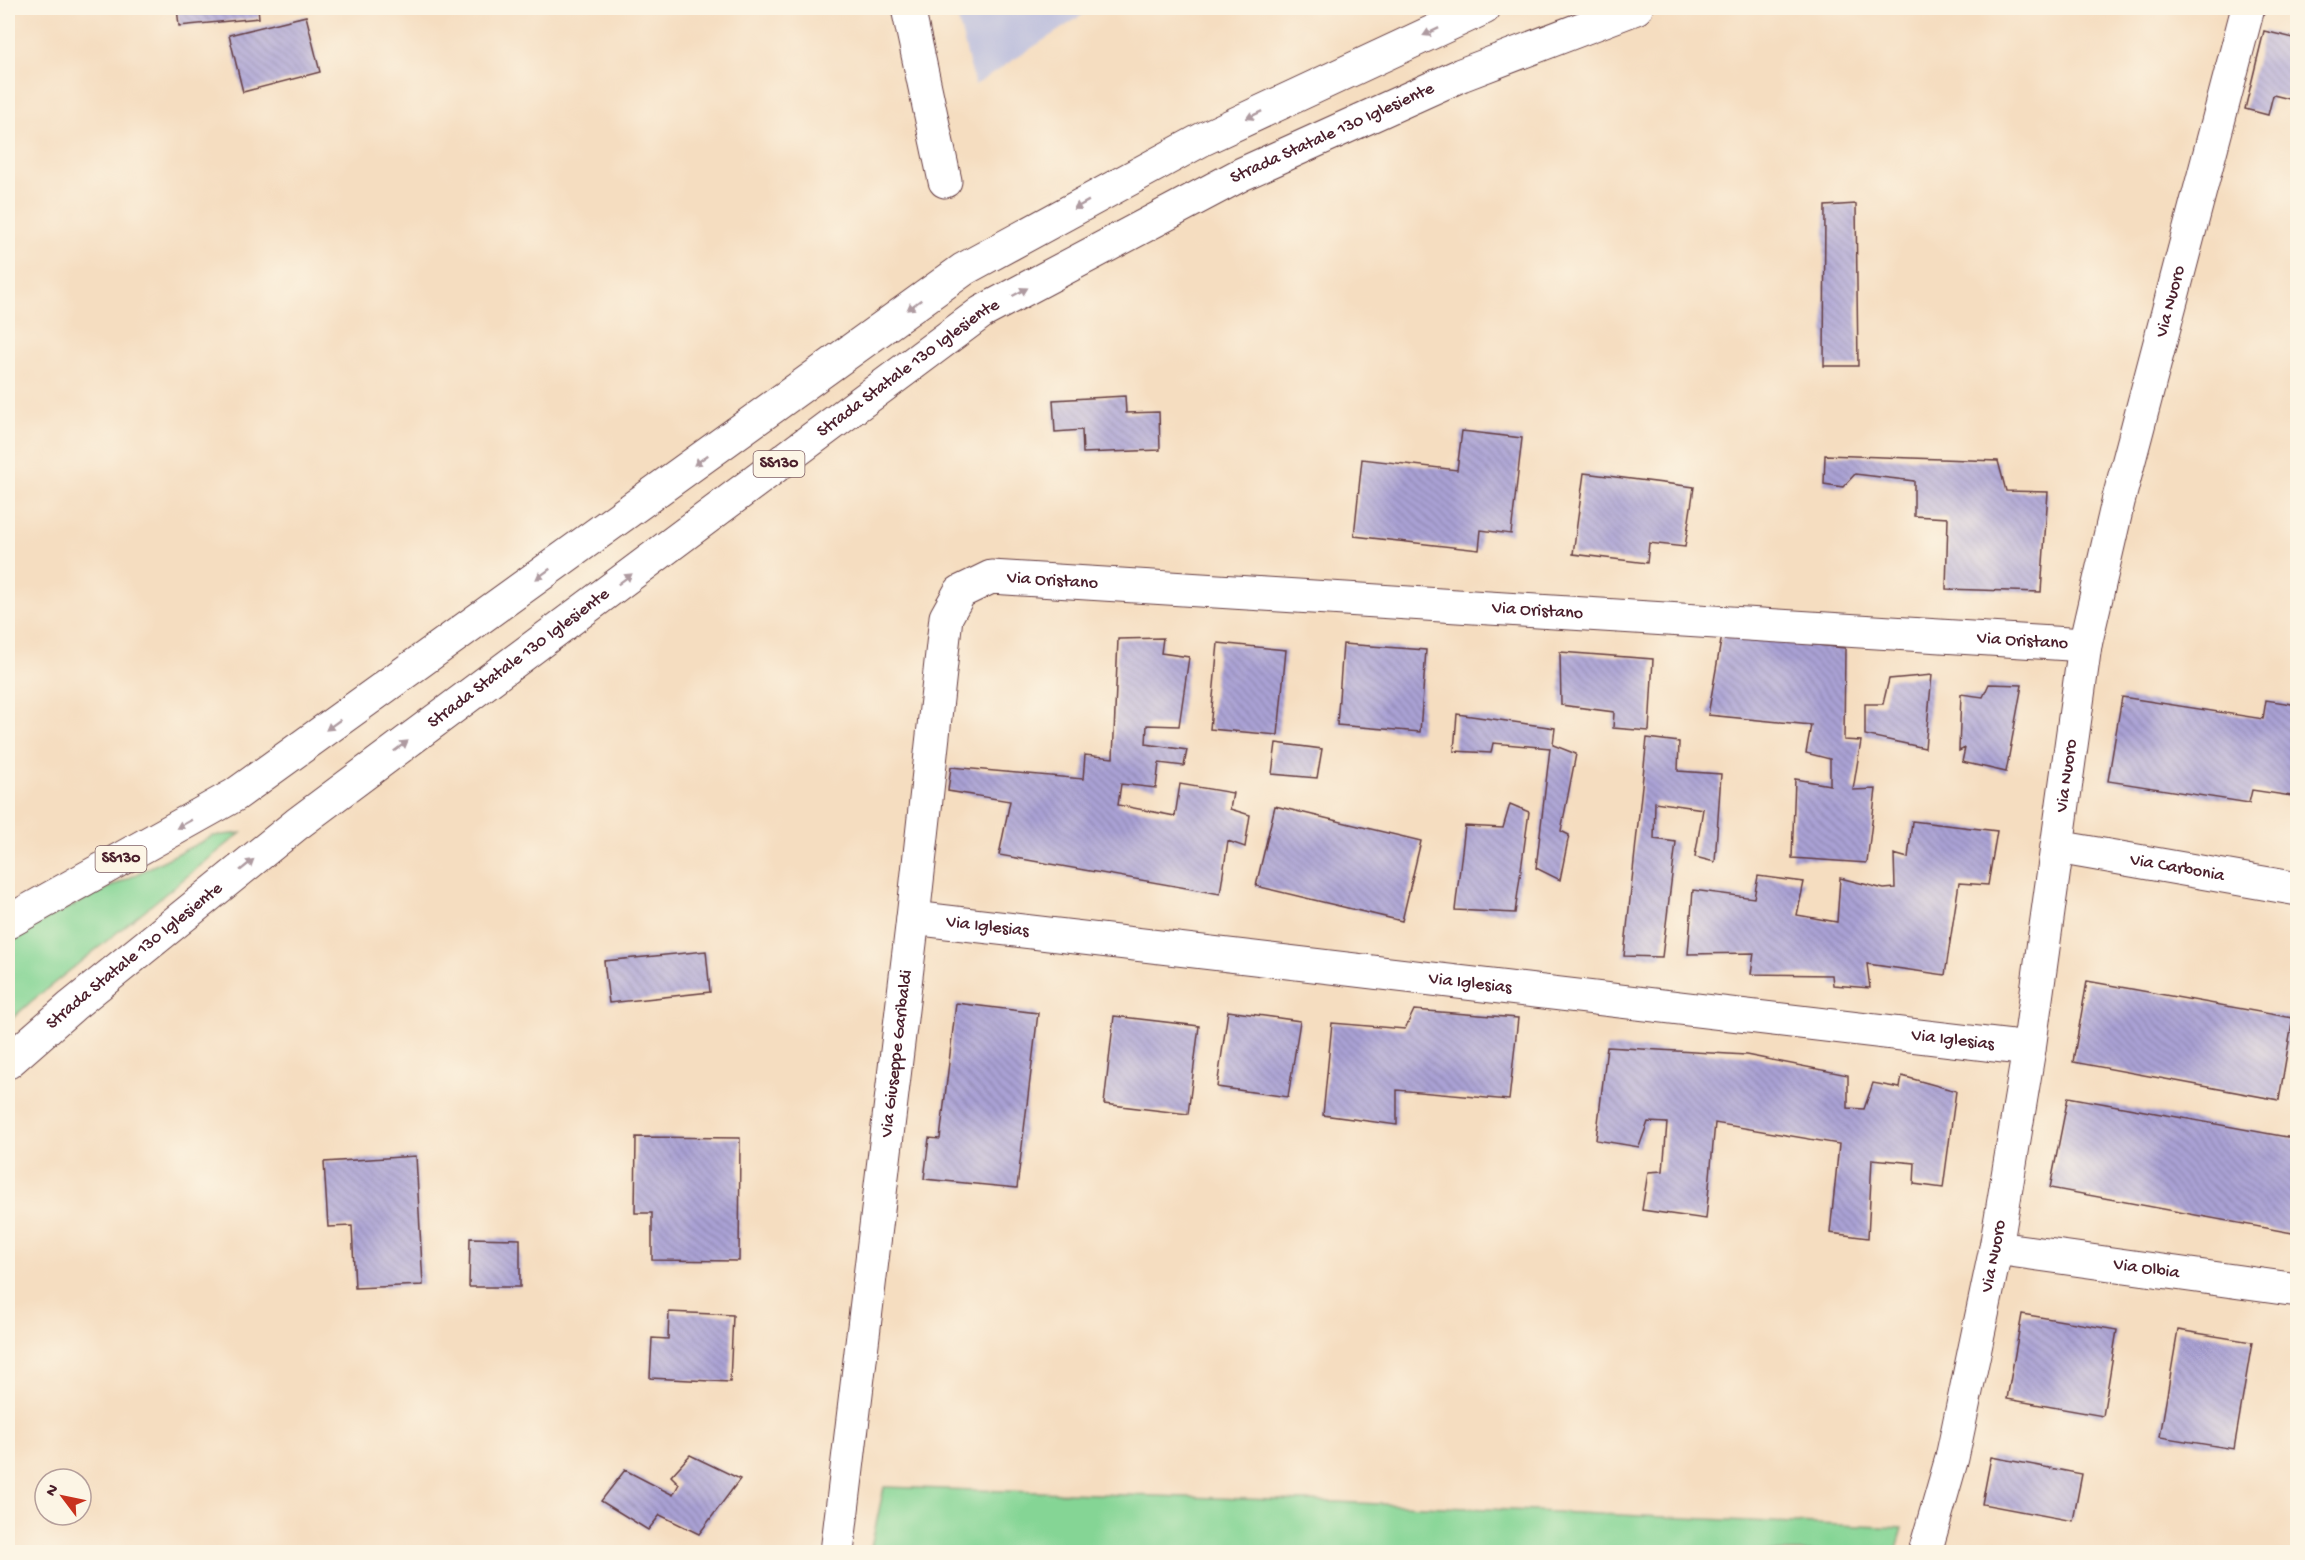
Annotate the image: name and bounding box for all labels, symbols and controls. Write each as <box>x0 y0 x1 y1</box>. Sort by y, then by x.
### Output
one-way arrow <box>1422 28 1439 37</box>
street label: Strada Statale 130 Iglesiente <box>1227 78 1438 189</box>
one-way arrow <box>1246 110 1263 119</box>
one-way arrow <box>1073 200 1090 210</box>
street label: Via Nuoro <box>2151 263 2190 341</box>
one-way arrow <box>1012 287 1029 297</box>
street label: Strada Statale 130 Iglesiente <box>813 294 1004 442</box>
one-way arrow <box>907 299 922 311</box>
road number: SS130 <box>754 451 804 477</box>
one-way arrow <box>693 454 709 465</box>
street label: Via Oristano <box>1005 567 1099 594</box>
one-way arrow <box>535 568 551 580</box>
one-way arrow <box>617 573 633 585</box>
street label: Strada Statale 130 Iglesiente <box>424 583 614 733</box>
street label: Via Oristano <box>1490 598 1584 624</box>
street label: Via Oristano <box>1975 628 2069 654</box>
one-way arrow <box>326 718 341 730</box>
street label: Via Nuoro <box>2051 738 2082 815</box>
one-way arrow <box>393 740 409 752</box>
one-way arrow <box>175 819 192 829</box>
road number: SS130 <box>96 846 146 872</box>
street label: Via Carbonia <box>2127 849 2227 887</box>
one-way arrow <box>239 858 255 871</box>
street label: Strada Statale 130 Iglesiente <box>42 877 227 1034</box>
street label: Via Iglesias <box>944 911 1031 942</box>
street label: Via Giuseppe Garibaldi <box>876 968 917 1140</box>
street label: Via Iglesias <box>1427 968 1514 999</box>
street label: Via Iglesias <box>1909 1025 1997 1056</box>
street label: Via Nuoro <box>1976 1218 2011 1295</box>
street label: Via Olbia <box>2111 1254 2182 1284</box>
north arrow <box>33 1467 93 1527</box>
text: N <box>42 1481 64 1500</box>

